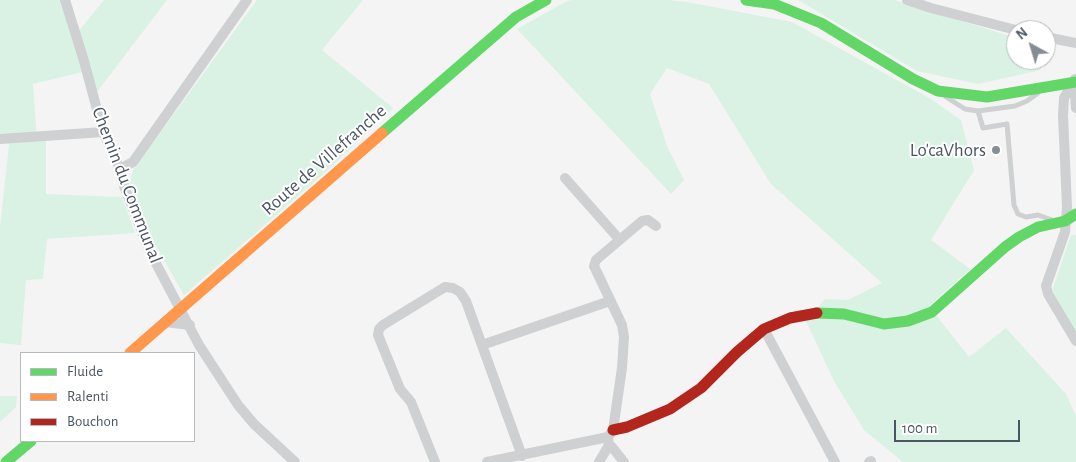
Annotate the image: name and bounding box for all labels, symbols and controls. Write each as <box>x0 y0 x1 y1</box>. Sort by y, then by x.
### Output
north arrow <box>1006 20 1056 70</box>
text: N <box>1014 26 1030 43</box>
street label: Route de Villefranche <box>257 100 391 220</box>
street label: Chemin du Communal <box>87 104 167 266</box>
place label: Lo'caVhors <box>910 139 986 161</box>
marker: Lo'caVhors <box>990 144 1002 156</box>
legend <box>20 352 195 442</box>
text: Fluide <box>67 364 103 379</box>
text: Ralenti <box>67 389 109 404</box>
scale bar <box>896 410 1022 442</box>
text: Bouchon <box>67 414 118 429</box>
text: 100 m <box>902 421 937 436</box>

